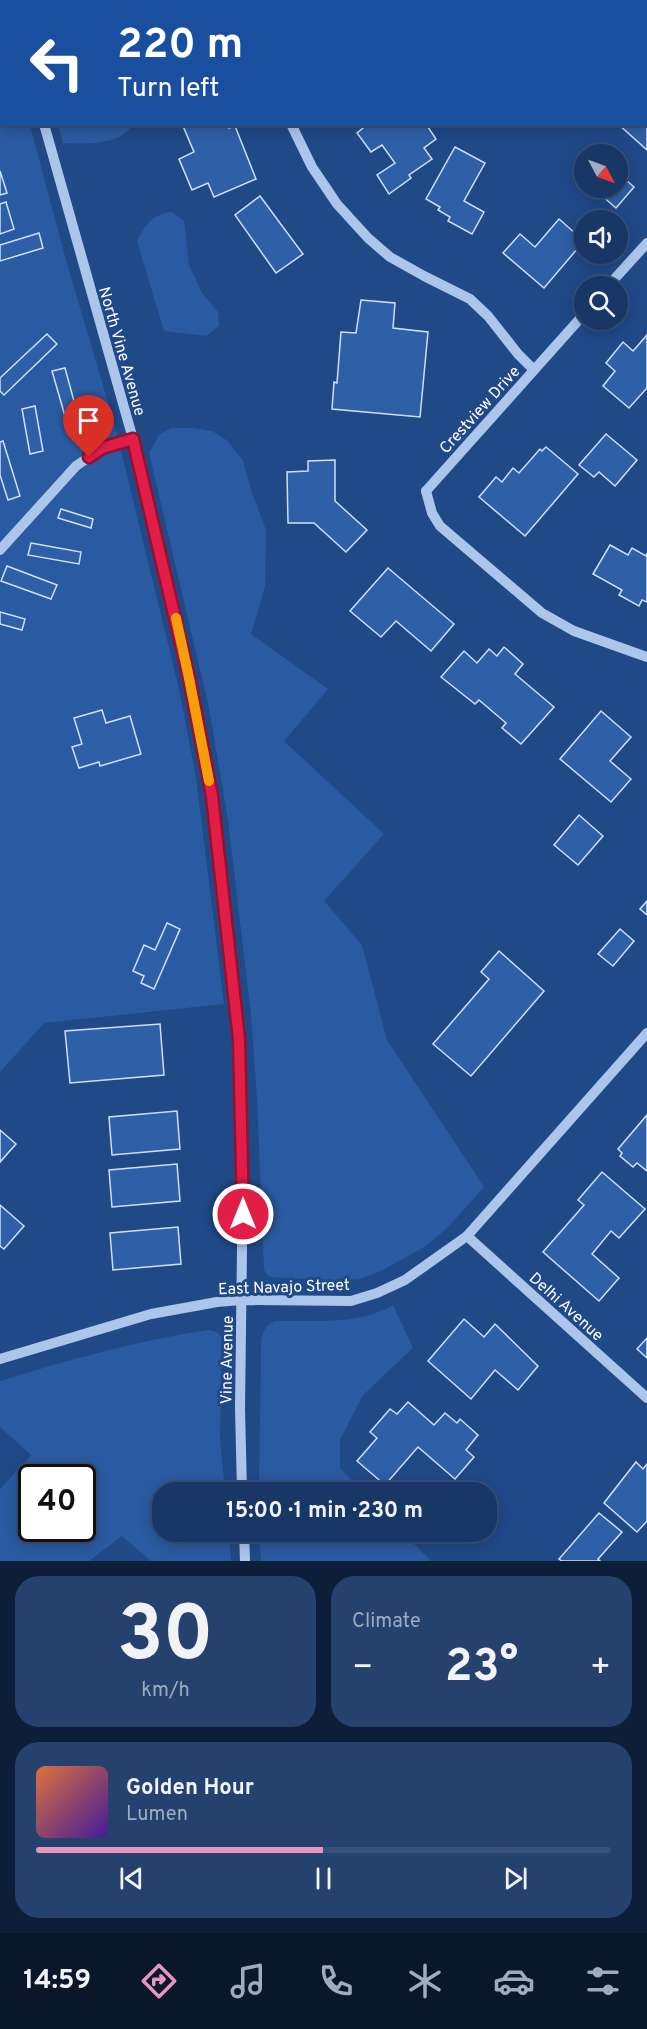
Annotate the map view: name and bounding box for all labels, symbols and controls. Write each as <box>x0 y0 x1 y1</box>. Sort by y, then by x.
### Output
text: 220 m <box>117 20 243 73</box>
icon: left <box>18 24 96 102</box>
text: Turn left <box>117 72 219 106</box>
north arrow <box>574 144 628 198</box>
map controls <box>574 144 628 330</box>
button: sound <box>574 210 628 264</box>
button: search <box>574 276 628 330</box>
street label: North Vine Avenue <box>93 285 149 418</box>
street label: Crestview Drive <box>436 362 525 458</box>
pin <box>63 395 114 457</box>
icon: arrive <box>72 404 105 437</box>
position arrow <box>211 1182 275 1246</box>
street label: Delhi Avenue <box>524 1269 607 1346</box>
street label: East Navajo Street <box>218 1276 350 1300</box>
street label: Vine Avenue <box>217 1315 239 1405</box>
speed limit sign: 40 <box>18 1464 96 1542</box>
text: 15:00 · 1 min · 230 m <box>226 1498 423 1525</box>
text: 30 <box>117 1589 214 1688</box>
text: Climate <box>352 1609 421 1635</box>
text: 23° <box>445 1640 518 1697</box>
text: − <box>352 1648 373 1690</box>
text: + <box>590 1648 611 1690</box>
text: km/h <box>141 1678 190 1704</box>
text: Golden Hour <box>126 1775 254 1802</box>
text: Lumen <box>126 1802 188 1828</box>
icon: previous <box>115 1862 148 1895</box>
icon: pause <box>307 1862 340 1895</box>
icon: next <box>499 1862 532 1895</box>
icon: directions <box>138 1960 180 2002</box>
icon: music <box>227 1960 269 2002</box>
icon: phone <box>315 1960 357 2002</box>
icon: climate <box>404 1960 446 2002</box>
icon: car <box>493 1960 535 2002</box>
icon: filters <box>582 1960 624 2002</box>
text: 14:59 <box>23 1964 91 1998</box>

